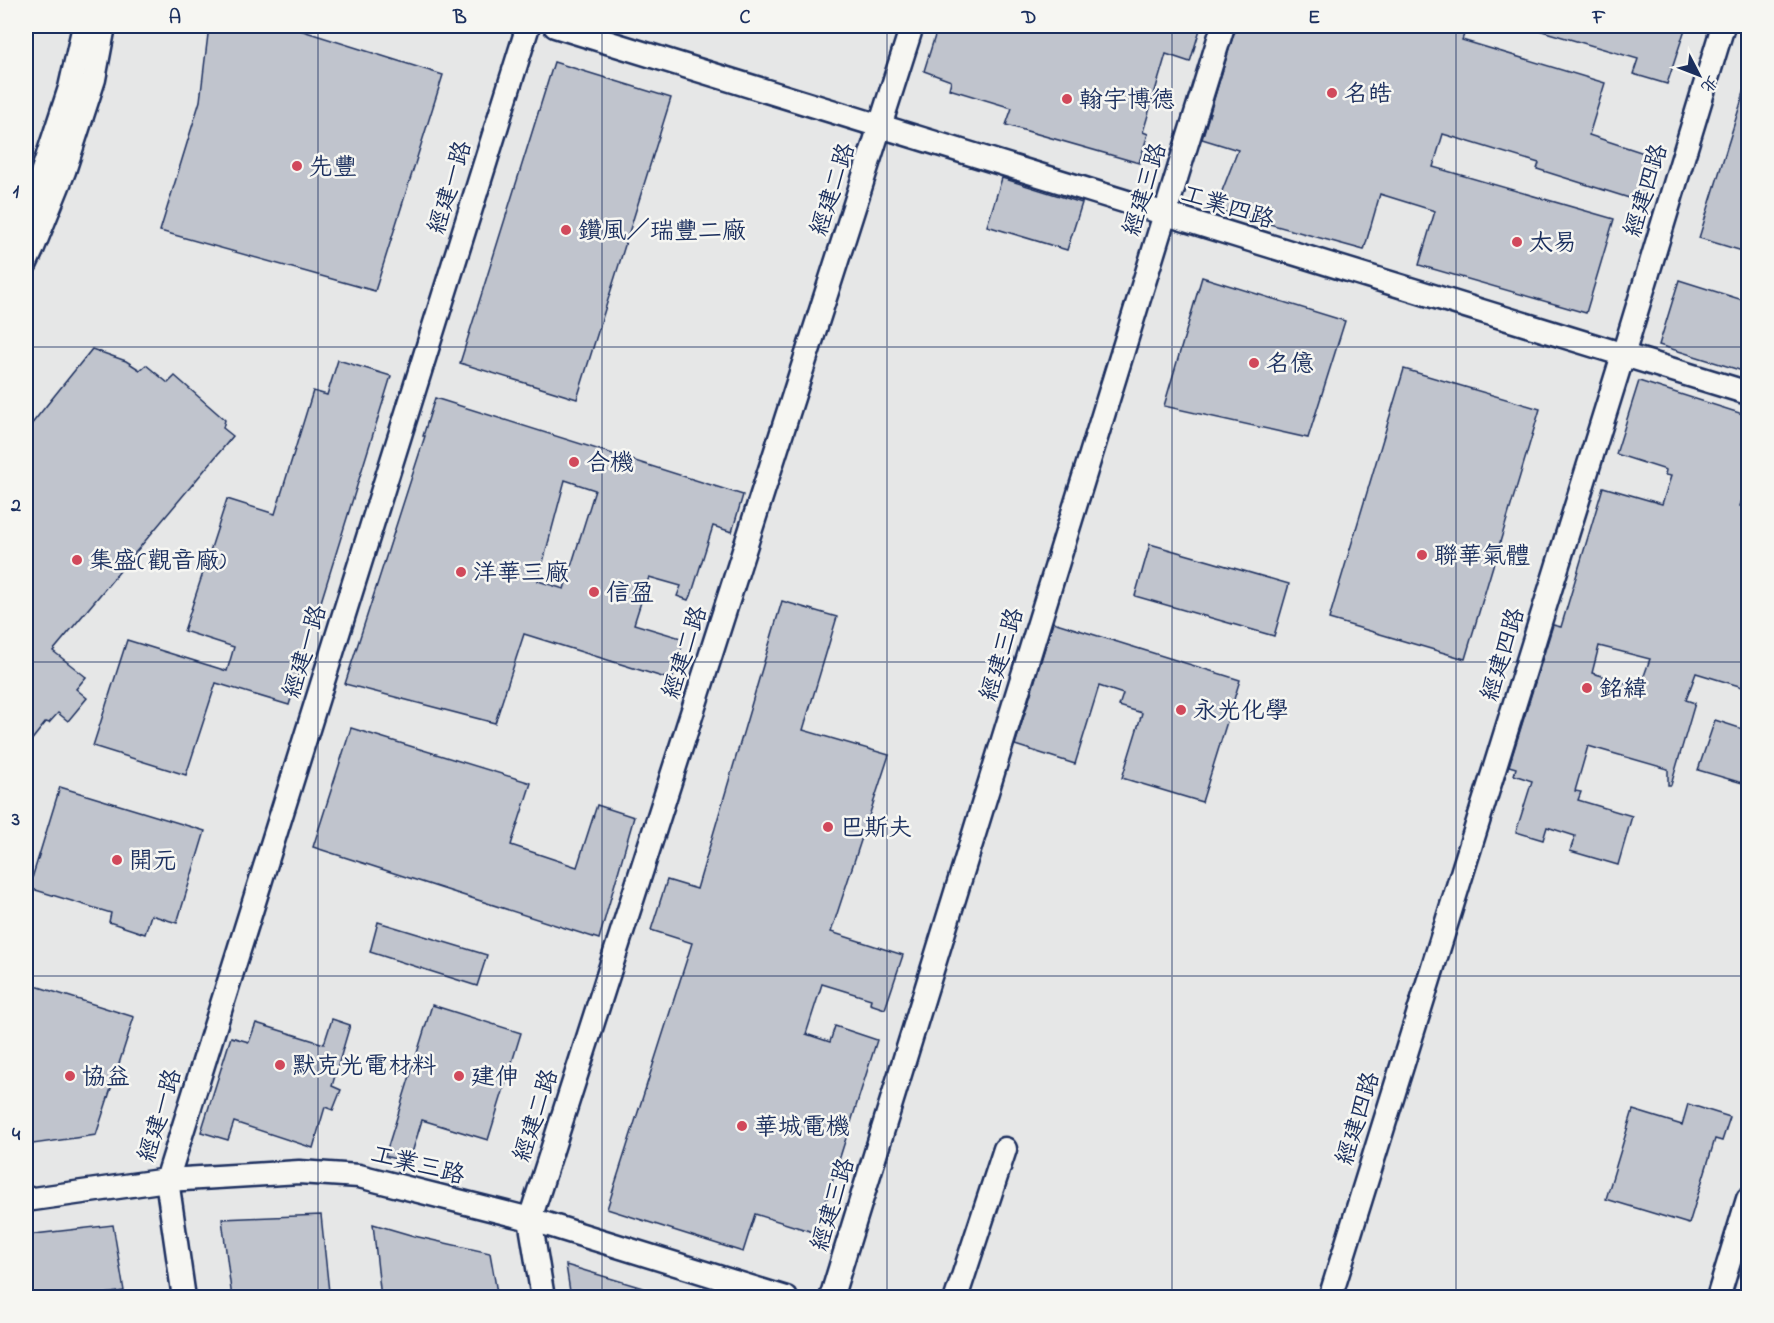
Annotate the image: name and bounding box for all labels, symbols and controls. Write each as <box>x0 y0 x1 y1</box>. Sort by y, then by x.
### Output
text: A <box>169 4 181 33</box>
text: B <box>452 4 467 33</box>
text: C <box>740 4 751 33</box>
text: D <box>1021 4 1036 33</box>
text: E <box>1308 4 1320 33</box>
text: F <box>1592 4 1606 33</box>
north arrow <box>1669 45 1729 105</box>
text: 北 <box>1694 70 1723 98</box>
place label: 名皓 <box>1344 78 1392 113</box>
place label: 翰宇博德 <box>1079 84 1175 119</box>
marker: 名皓 <box>1325 86 1339 100</box>
marker: 翰宇博德 <box>1060 92 1074 106</box>
street label: 經建一路 <box>421 137 482 239</box>
street label: 經建二路 <box>803 139 866 241</box>
street label: 經建三路 <box>1116 139 1177 241</box>
street label: 經建四路 <box>1617 140 1678 242</box>
place label: 先豐 <box>309 151 357 186</box>
marker: 先豐 <box>290 159 304 173</box>
text: 1 <box>13 178 20 207</box>
street label: 工業四路 <box>1176 178 1278 239</box>
place label: 鑽風／瑞豐二廠 <box>578 215 746 250</box>
marker: 鑽風／瑞豐二廠 <box>559 223 573 237</box>
place label: 太易 <box>1529 227 1577 262</box>
marker: 太易 <box>1510 235 1524 249</box>
place label: 名億 <box>1266 348 1314 383</box>
marker: 名億 <box>1247 356 1261 370</box>
place label: 合機 <box>586 447 634 482</box>
marker: 合機 <box>567 455 581 469</box>
text: 2 <box>10 492 21 521</box>
place label: 聯華氣體 <box>1434 540 1530 575</box>
place label: 集盛(觀音廠) <box>89 545 226 580</box>
marker: 聯華氣體 <box>1415 548 1429 562</box>
marker: 集盛(觀音廠) <box>70 553 84 567</box>
place label: 洋華三廠 <box>473 557 569 592</box>
marker: 洋華三廠 <box>454 565 468 579</box>
place label: 信盈 <box>606 577 654 612</box>
marker: 信盈 <box>587 585 601 599</box>
street label: 經建一路 <box>276 601 337 703</box>
street label: 經建二路 <box>655 602 718 704</box>
street label: 經建三路 <box>973 604 1034 706</box>
street label: 經建四路 <box>1474 604 1535 706</box>
place label: 銘緯 <box>1599 673 1647 708</box>
marker: 銘緯 <box>1580 681 1594 695</box>
place label: 永光化學 <box>1193 695 1289 730</box>
marker: 永光化學 <box>1174 703 1188 717</box>
text: 3 <box>11 806 20 835</box>
place label: 巴斯夫 <box>840 812 912 847</box>
marker: 巴斯夫 <box>821 820 835 834</box>
place label: 開元 <box>129 845 177 880</box>
marker: 開元 <box>110 853 124 867</box>
place label: 默克光電材料 <box>292 1050 436 1085</box>
marker: 默克光電材料 <box>273 1058 287 1072</box>
place label: 協益 <box>82 1061 130 1096</box>
place label: 建伸 <box>471 1061 519 1096</box>
street label: 經建一路 <box>131 1065 192 1167</box>
street label: 經建二路 <box>506 1065 569 1167</box>
street label: 經建四路 <box>1329 1068 1390 1170</box>
marker: 協益 <box>63 1069 77 1083</box>
marker: 建伸 <box>452 1069 466 1083</box>
place label: 華城電機 <box>754 1111 850 1146</box>
marker: 華城電機 <box>735 1119 749 1133</box>
text: 4 <box>12 1121 21 1150</box>
street label: 工業三路 <box>367 1138 468 1195</box>
street label: 經建三路 <box>804 1154 865 1256</box>

